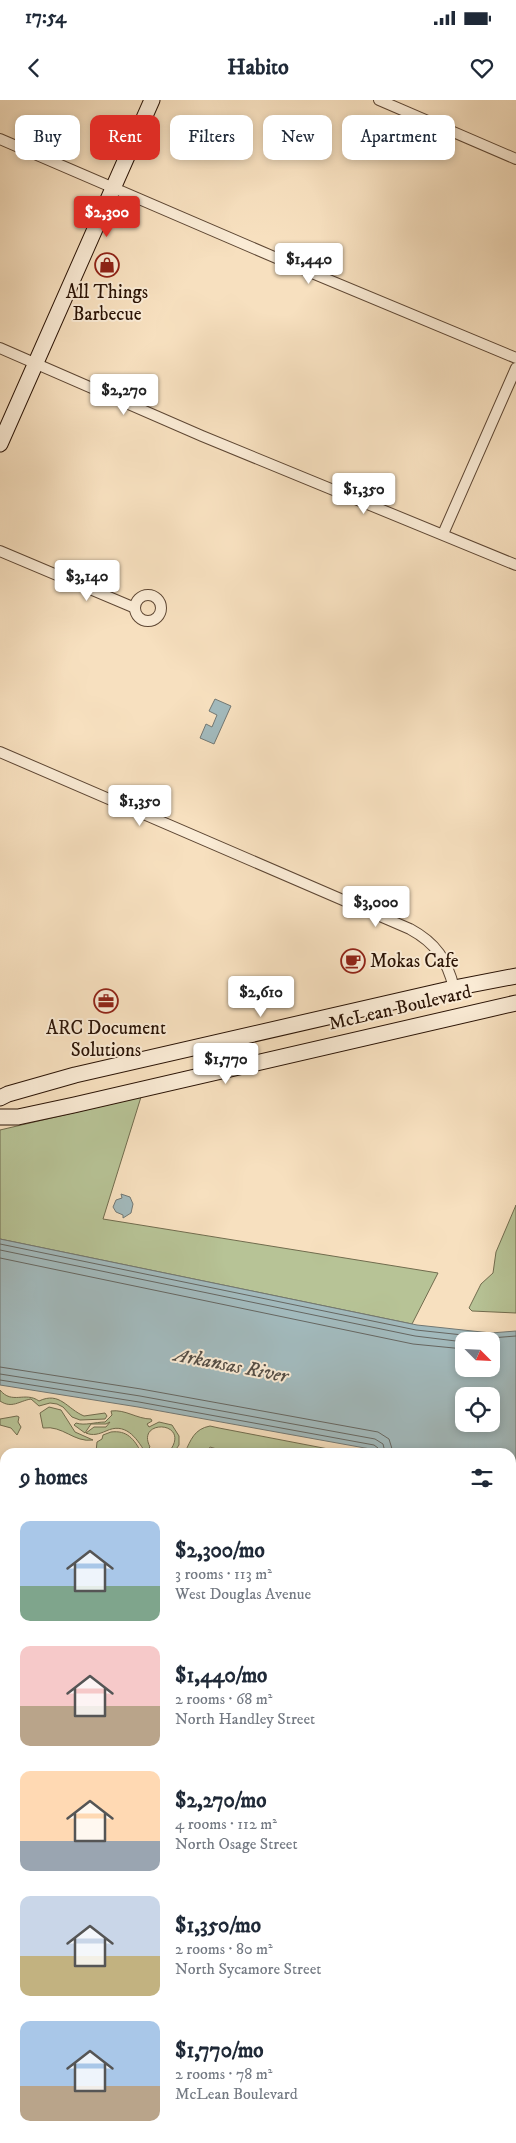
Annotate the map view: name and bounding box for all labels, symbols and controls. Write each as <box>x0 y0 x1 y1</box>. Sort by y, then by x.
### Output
text: 17:54 <box>25 6 66 29</box>
icon: back <box>20 54 48 82</box>
text: Habito <box>227 54 289 81</box>
icon: heart <box>468 54 496 82</box>
chip: Buy <box>15 115 80 160</box>
chip: Rent <box>90 115 160 160</box>
chip: Filters <box>170 115 253 160</box>
chip: New <box>263 115 332 160</box>
chip: Apartment <box>342 115 455 160</box>
pin: $2,300 <box>66 196 148 238</box>
text: $2,300 <box>85 202 129 222</box>
pin: $1,440 <box>268 242 350 285</box>
text: $1,440 <box>286 249 332 269</box>
shop icon: All Things Barbecue <box>94 252 120 278</box>
place label: All Things Barbecue <box>66 281 148 326</box>
pin: $2,270 <box>83 374 165 416</box>
text: $2,270 <box>101 380 147 400</box>
pin: $1,350 <box>323 472 405 515</box>
text: $1,350 <box>343 479 385 499</box>
pin: $3,140 <box>46 560 128 602</box>
text: $3,140 <box>66 566 108 586</box>
pin: $1,350 <box>99 784 181 827</box>
text: $1,350 <box>119 791 161 811</box>
pin: $3,000 <box>335 886 417 928</box>
text: $3,000 <box>354 892 398 912</box>
cafe icon: Mokas Cafe <box>340 948 366 974</box>
place label: Mokas Cafe <box>370 950 459 973</box>
pin: $2,610 <box>220 976 302 1018</box>
street label: McLean Boulevard <box>326 980 474 1036</box>
text: $2,610 <box>239 982 283 1002</box>
office icon: ARC Document Solutions <box>93 988 119 1014</box>
place label: ARC Document Solutions <box>46 1017 166 1062</box>
pin: $1,770 <box>185 1042 267 1085</box>
text: $1,770 <box>204 1049 248 1069</box>
north arrow <box>455 1332 500 1378</box>
map controls <box>455 1332 500 1432</box>
water label: Arkansas River <box>170 1342 292 1390</box>
button: locate <box>455 1387 500 1432</box>
icon: filters <box>468 1464 496 1492</box>
text: 9 homes <box>20 1465 88 1491</box>
text: $2,300/mo <box>175 1538 265 1564</box>
icon: home <box>60 1541 120 1601</box>
text: 3 rooms · 113 m² <box>175 1564 272 1584</box>
text: West Douglas Avenue <box>175 1584 311 1604</box>
text: $1,440/mo <box>175 1663 267 1689</box>
icon: home <box>60 1666 120 1726</box>
text: 2 rooms · 68 m² <box>175 1689 272 1709</box>
text: North Handley Street <box>175 1709 315 1729</box>
text: $2,270/mo <box>175 1788 266 1814</box>
icon: home <box>60 1791 120 1851</box>
text: 4 rooms · 112 m² <box>175 1814 277 1834</box>
text: North Osage Street <box>175 1834 298 1854</box>
text: $1,350/mo <box>175 1913 261 1939</box>
icon: home <box>60 1916 120 1976</box>
text: 2 rooms · 80 m² <box>175 1939 273 1959</box>
text: North Sycamore Street <box>175 1959 321 1979</box>
text: $1,770/mo <box>175 2038 264 2064</box>
icon: home <box>60 2041 120 2101</box>
text: 2 rooms · 78 m² <box>175 2064 272 2084</box>
text: McLean Boulevard <box>175 2084 298 2104</box>

